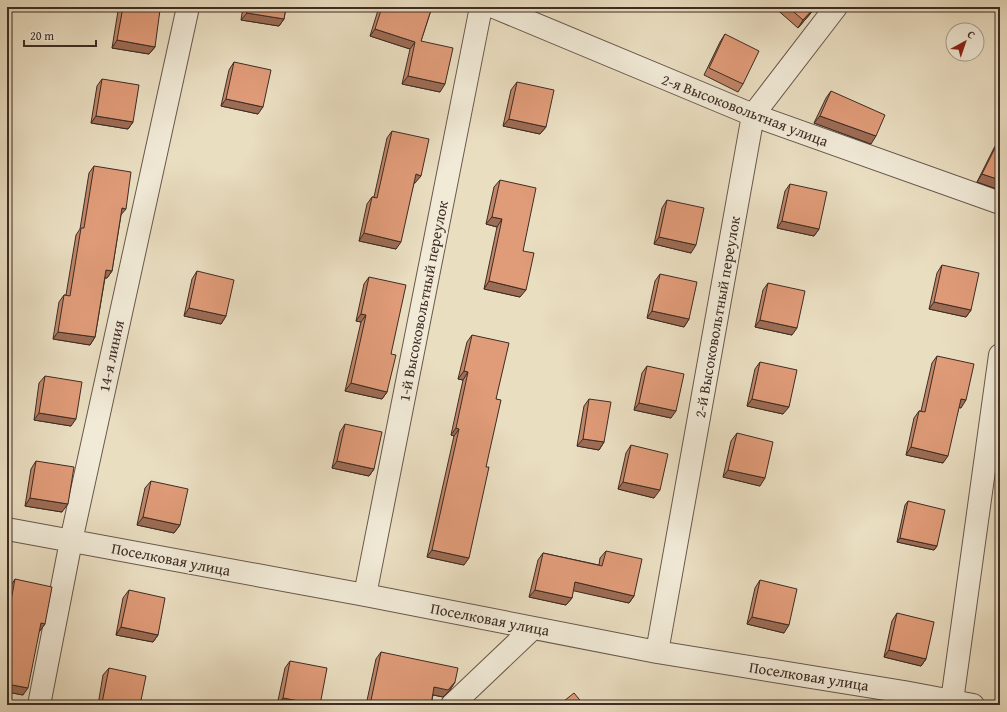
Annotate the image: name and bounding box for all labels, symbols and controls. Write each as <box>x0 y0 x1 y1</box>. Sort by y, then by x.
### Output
scale bar <box>24 22 96 48</box>
north arrow <box>945 22 985 62</box>
text: С <box>964 26 979 42</box>
text: 20 m <box>30 27 54 44</box>
street label: 2-я Высоковольтная улица <box>659 69 832 152</box>
street label: 1-й Высоковольтный переулок <box>393 199 453 403</box>
street label: 2-й Высоковольтный переулок <box>689 214 745 419</box>
street label: 14-я линия <box>93 318 129 394</box>
street label: Поселковая улица <box>110 537 233 581</box>
street label: Поселковая улица <box>429 597 552 641</box>
street label: Поселковая улица <box>748 656 871 696</box>

